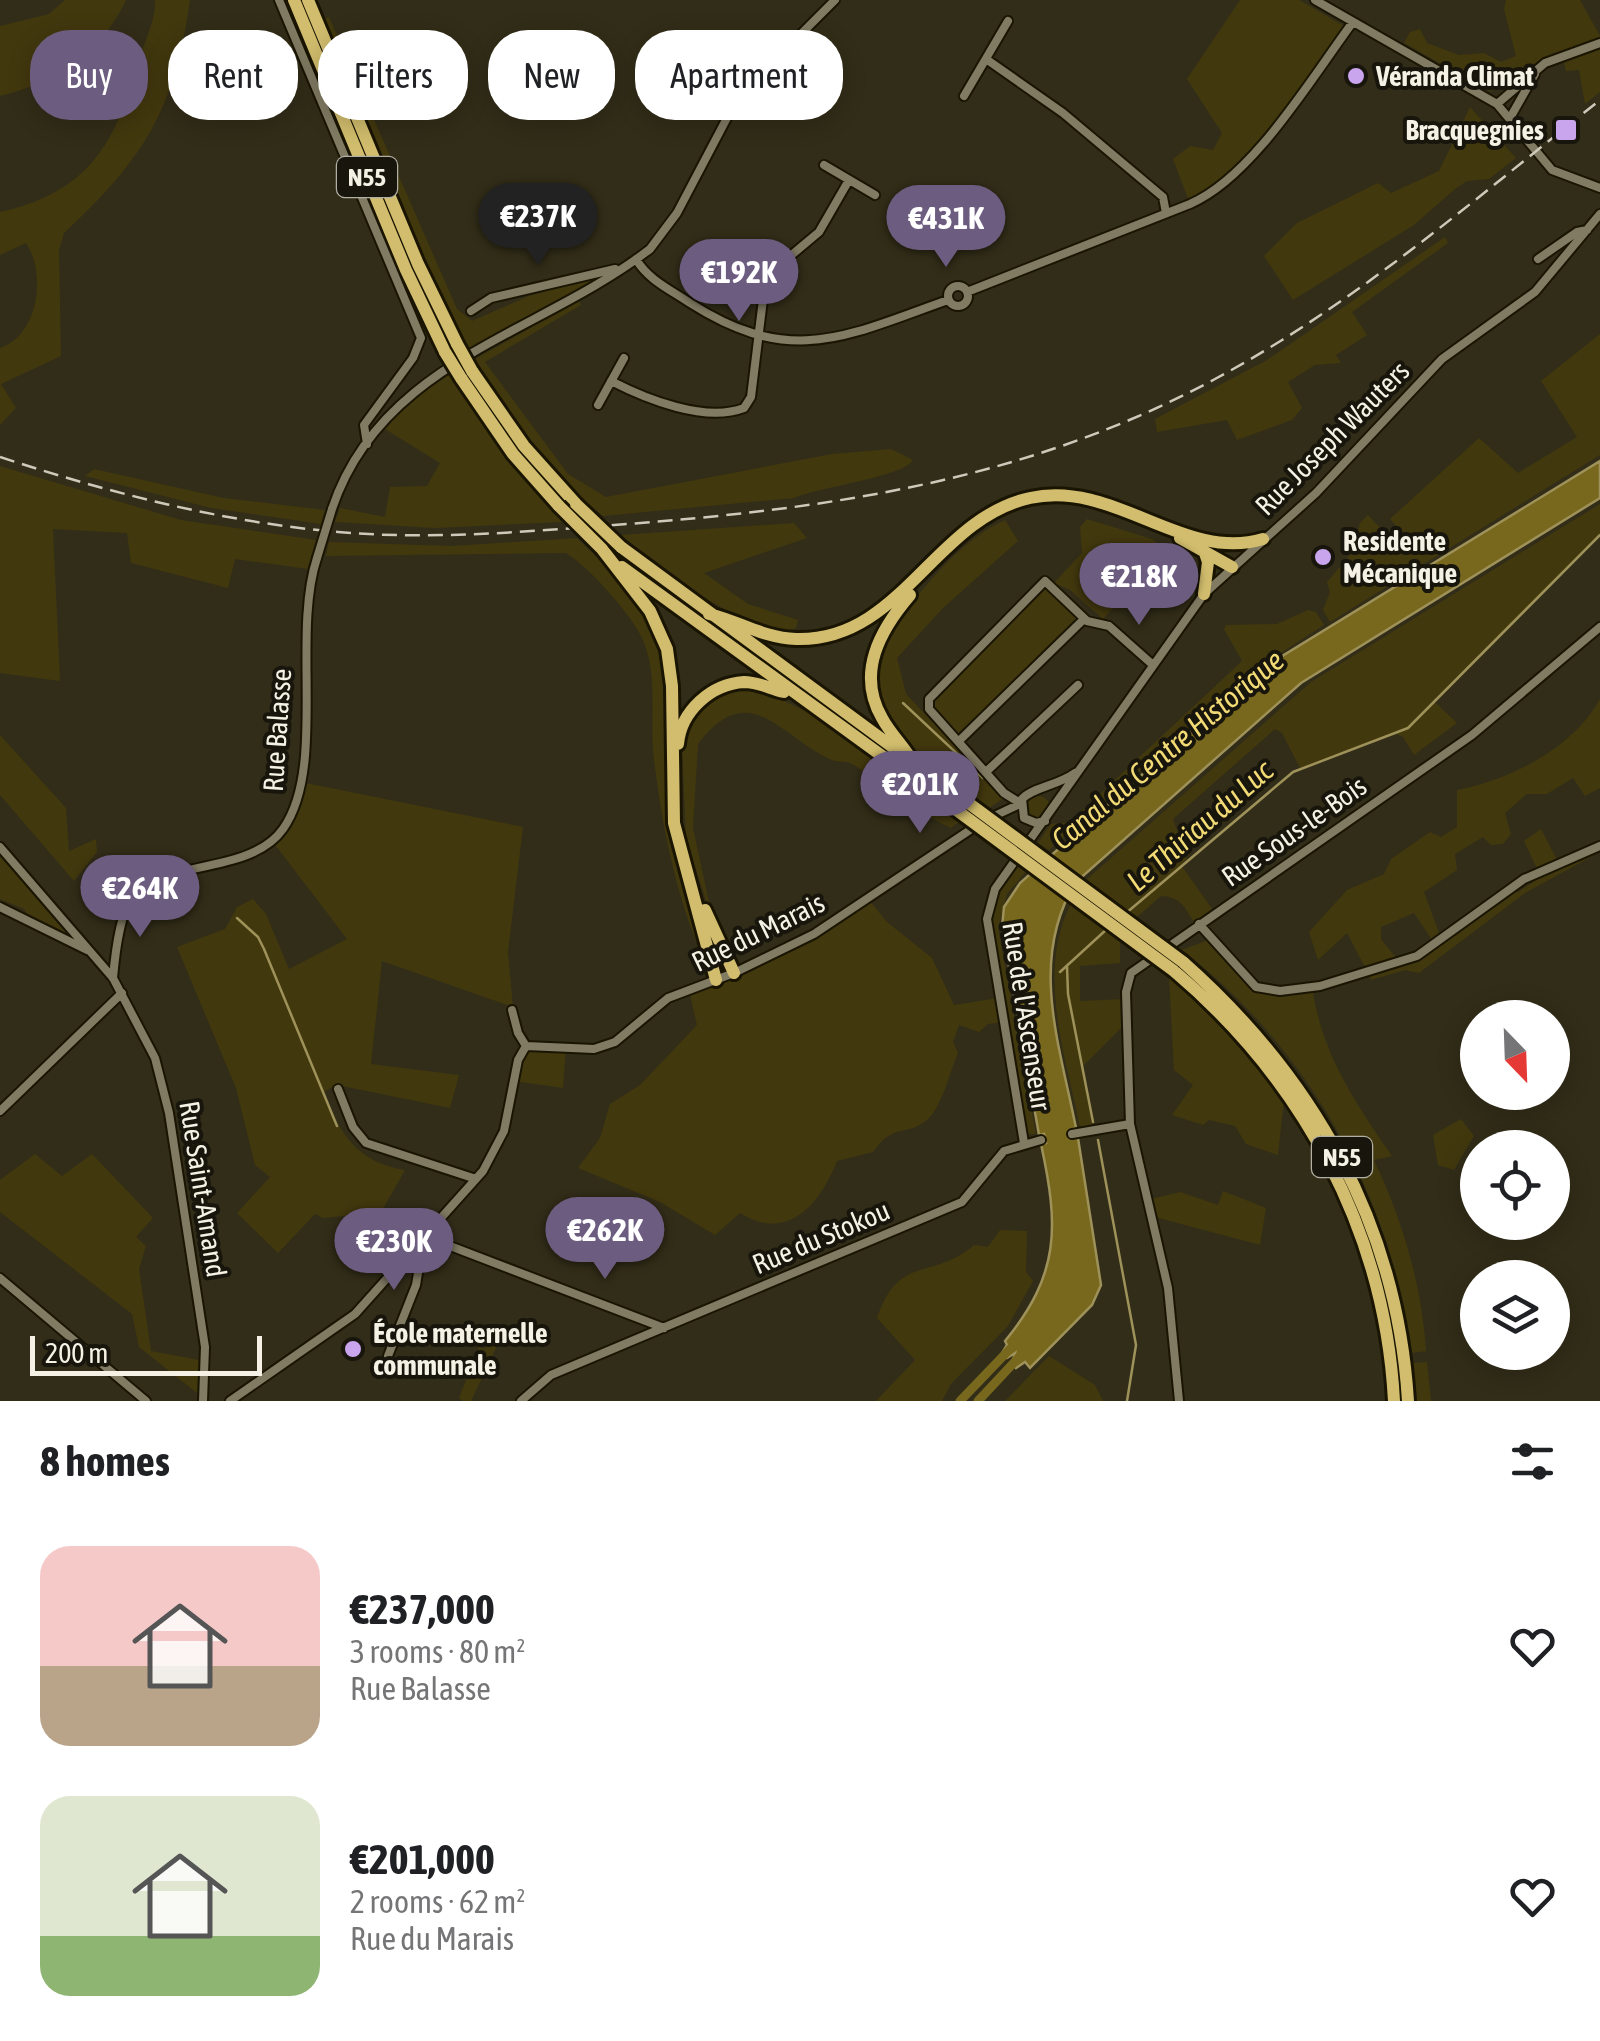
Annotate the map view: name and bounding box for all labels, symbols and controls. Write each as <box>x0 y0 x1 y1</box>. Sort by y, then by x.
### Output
chip: Buy <box>30 30 148 120</box>
chip: Rent <box>168 30 298 120</box>
chip: Filters <box>318 30 468 120</box>
chip: New <box>488 30 615 120</box>
chip: Apartment <box>635 30 843 120</box>
place label: Véranda Climat <box>1375 60 1534 92</box>
marker: Véranda Climat <box>1345 65 1367 87</box>
place label: Bracquegnies <box>1405 114 1544 146</box>
marker: Bracquegnies <box>1553 117 1579 143</box>
road number: N55 <box>337 157 397 197</box>
pin: €237K <box>468 183 608 268</box>
pin: €431K <box>876 185 1016 270</box>
text: €237K <box>500 197 576 234</box>
text: €431K <box>908 199 984 236</box>
pin: €192K <box>669 239 809 324</box>
text: €192K <box>701 253 777 290</box>
street label: Rue Joseph Wauters <box>1249 355 1415 521</box>
place label: Residente Mécanique <box>1343 525 1457 589</box>
pin: €218K <box>1069 543 1209 628</box>
marker: Residente Mécanique <box>1312 546 1334 568</box>
text: €218K <box>1101 557 1177 594</box>
water label: Canal du Centre Historique <box>1044 642 1290 856</box>
street label: Rue Balasse <box>257 667 297 793</box>
pin: €201K <box>850 751 990 836</box>
water label: Le Thiriau du Luc <box>1120 752 1280 898</box>
text: €201K <box>882 765 958 802</box>
street label: Rue Sous-le-Bois <box>1216 769 1372 893</box>
pin: €264K <box>70 855 210 940</box>
text: €264K <box>102 869 178 906</box>
street label: Rue du Marais <box>686 886 830 978</box>
street label: Rue de l'Ascenseur <box>996 919 1058 1113</box>
north arrow <box>1460 1000 1570 1110</box>
map controls <box>1460 1000 1570 1370</box>
street label: Rue Saint-Amand <box>173 1099 233 1279</box>
button: locate <box>1460 1130 1570 1240</box>
road number: N55 <box>1312 1137 1372 1177</box>
street label: Rue du Stokou <box>748 1194 894 1280</box>
pin: €262K <box>535 1197 675 1282</box>
pin: €230K <box>324 1208 464 1293</box>
text: €262K <box>567 1211 643 1248</box>
text: €230K <box>356 1222 432 1259</box>
button: layers <box>1460 1260 1570 1370</box>
place label: École maternelle communale <box>373 1317 548 1381</box>
scale bar <box>30 1331 262 1376</box>
text: 200 m <box>45 1337 108 1369</box>
marker: École maternelle communale <box>342 1338 364 1360</box>
icon: filters <box>1505 1434 1560 1489</box>
text: 8 homes <box>40 1437 170 1485</box>
text: €237,000 <box>350 1585 495 1633</box>
icon: home <box>120 1586 240 1706</box>
icon: heart <box>1505 1619 1560 1674</box>
text: 3 rooms · 80 m² <box>350 1633 525 1670</box>
text: Rue Balasse <box>350 1670 491 1707</box>
text: €201,000 <box>350 1835 495 1883</box>
icon: home <box>120 1836 240 1956</box>
icon: heart <box>1505 1869 1560 1924</box>
text: 2 rooms · 62 m² <box>350 1883 525 1920</box>
text: Rue du Marais <box>350 1920 514 1957</box>

